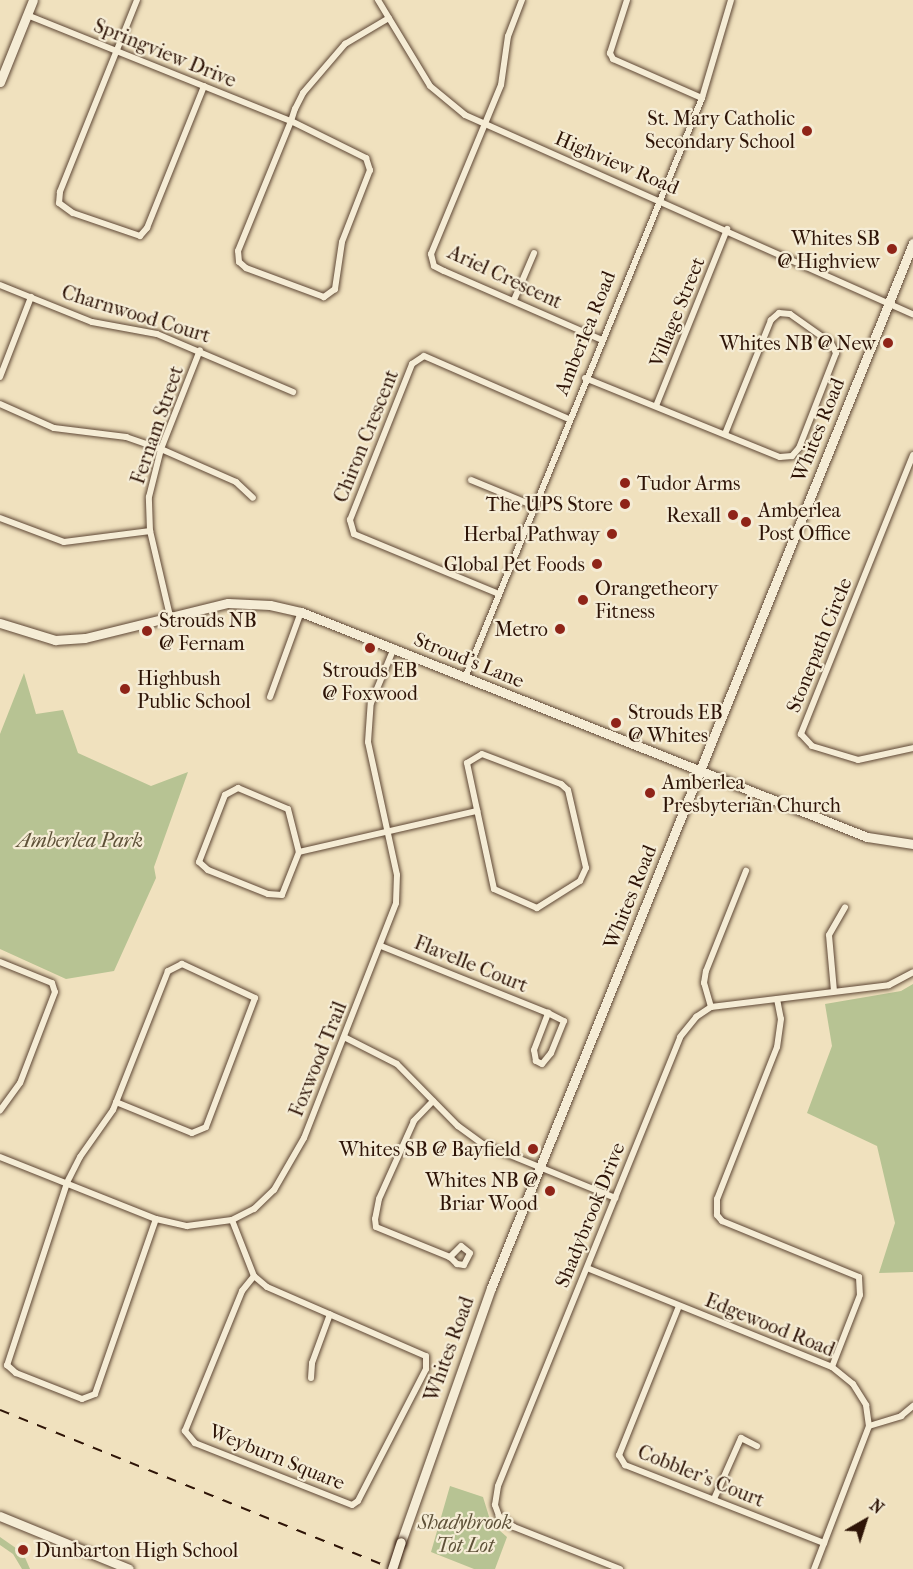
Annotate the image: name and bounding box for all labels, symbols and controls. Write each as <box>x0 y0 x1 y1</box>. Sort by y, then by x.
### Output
street label: Springview Drive <box>90 13 240 93</box>
place label: St. Mary Catholic Secondary School <box>645 107 795 154</box>
marker: St. Mary Catholic Secondary School <box>800 124 814 138</box>
street label: Highview Road <box>551 126 683 200</box>
place label: Whites SB @ Highview <box>777 226 880 273</box>
street label: Ariel Crescent <box>444 240 566 314</box>
marker: Whites SB @ Highview <box>885 242 899 256</box>
street label: Village Street <box>644 253 710 371</box>
street label: Amberlea Road <box>549 268 621 398</box>
street label: Charnwood Court <box>59 280 213 348</box>
place label: Whites NB @ New <box>720 331 876 355</box>
marker: Whites NB @ New <box>881 336 895 350</box>
street label: Fernam Street <box>126 363 188 487</box>
street label: Chiron Crescent <box>328 366 404 506</box>
street label: Whites Road <box>786 375 850 485</box>
place label: Tudor Arms <box>637 471 740 495</box>
marker: Tudor Arms <box>618 476 632 490</box>
place label: The UPS Store <box>486 492 613 516</box>
marker: The UPS Store <box>618 497 632 511</box>
place label: Amberlea Post Office <box>758 498 851 545</box>
place label: Rexall <box>666 503 721 527</box>
marker: Rexall <box>726 508 740 522</box>
marker: Amberlea Post Office <box>739 515 753 529</box>
place label: Herbal Pathway <box>463 522 600 546</box>
marker: Herbal Pathway <box>605 527 619 541</box>
place label: Global Pet Foods <box>444 552 585 576</box>
marker: Global Pet Foods <box>590 557 604 571</box>
street label: Stonepath Circle <box>781 574 857 716</box>
place label: Orangetheory Fitness <box>595 576 718 623</box>
marker: Orangetheory Fitness <box>576 593 590 607</box>
place label: Strouds NB @ Fernam <box>159 608 257 655</box>
place label: Metro <box>494 617 548 641</box>
marker: Metro <box>553 622 567 636</box>
marker: Strouds NB @ Fernam <box>140 624 154 638</box>
street label: Stroud's Lane <box>410 627 528 693</box>
marker: Strouds EB @ Foxwood <box>363 641 377 655</box>
place label: Strouds EB @ Foxwood <box>322 658 418 705</box>
place label: Highbush Public School <box>137 666 251 713</box>
marker: Highbush Public School <box>118 682 132 696</box>
place label: Strouds EB @ Whites <box>628 700 723 747</box>
marker: Strouds EB @ Whites <box>609 716 623 730</box>
place label: Amberlea Presbyterian Church <box>662 770 841 817</box>
marker: Amberlea Presbyterian Church <box>643 786 657 800</box>
park label: Amberlea Park <box>17 828 143 852</box>
street label: Whites Road <box>598 842 662 952</box>
street label: Flavelle Court <box>411 930 531 998</box>
street label: Foxwood Trail <box>284 998 352 1120</box>
place label: Whites SB @ Bayfield <box>339 1137 521 1161</box>
street label: Shadybrook Drive <box>550 1139 630 1291</box>
marker: Whites SB @ Bayfield <box>526 1142 540 1156</box>
place label: Whites NB @ Briar Wood <box>425 1168 538 1215</box>
marker: Whites NB @ Briar Wood <box>543 1184 557 1198</box>
street label: Edgewood Road <box>702 1288 838 1362</box>
street label: Whites Road <box>419 1293 479 1405</box>
street label: Weyburn Square <box>206 1419 348 1495</box>
street label: Cobbler's Court <box>634 1440 768 1512</box>
north arrow <box>835 1491 895 1551</box>
text: N <box>866 1495 887 1518</box>
park label: Shadybrook Tot Lot <box>418 1510 512 1557</box>
place label: Dunbarton High School <box>35 1538 238 1562</box>
marker: Dunbarton High School <box>16 1543 30 1557</box>

